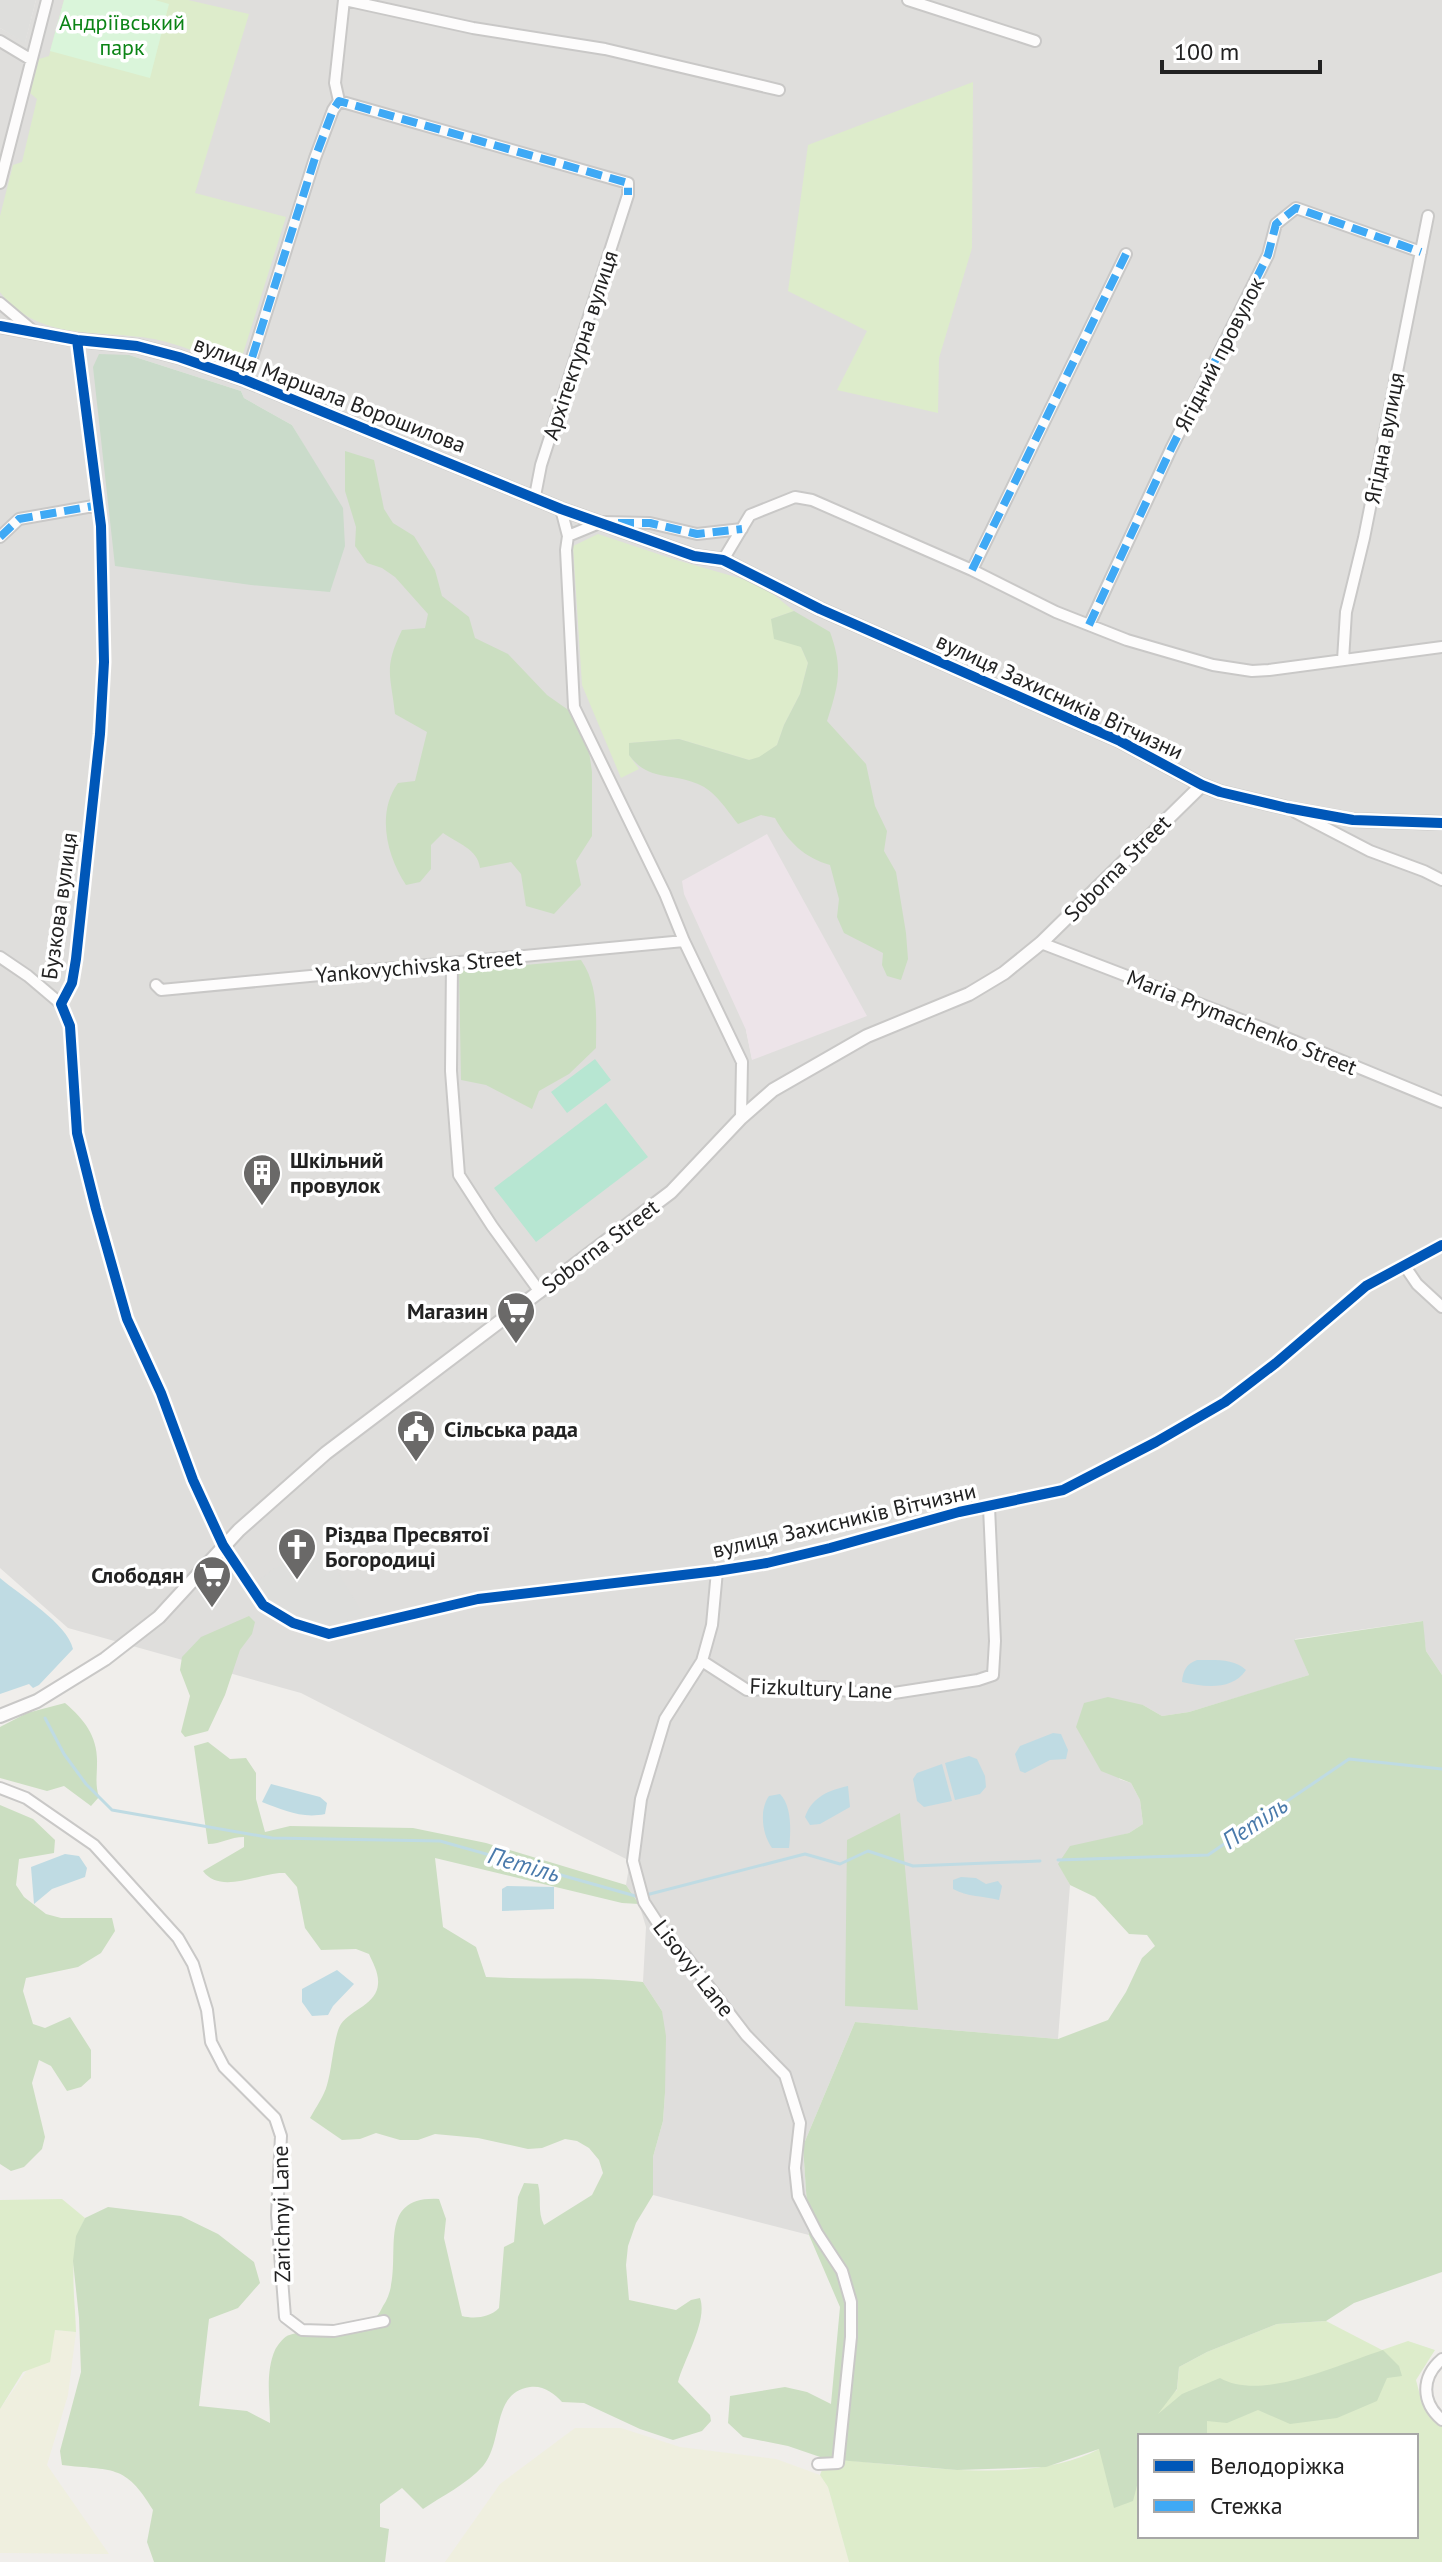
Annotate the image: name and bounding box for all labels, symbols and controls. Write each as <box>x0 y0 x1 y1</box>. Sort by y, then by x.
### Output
park label: Андріївський парк <box>59 8 185 61</box>
scale bar <box>1162 24 1320 74</box>
text: 100 m <box>1174 36 1239 67</box>
street label: Архітектурна вулиця <box>536 247 624 443</box>
street label: Ягідний провулок <box>1168 271 1270 436</box>
street label: вулиця Маршала Ворошилова <box>190 329 470 459</box>
street label: Ягідна вулиця <box>1358 370 1410 506</box>
street label: вулиця Захисників Вітчизни <box>932 626 1188 766</box>
street label: Soborna Street <box>1058 808 1177 927</box>
street label: Бузкова вулиця <box>35 831 83 981</box>
street label: Yankovychivska Street <box>314 943 524 989</box>
street label: Maria Prymachenko Street <box>1123 963 1362 1081</box>
place label: Шкільний провулок <box>290 1146 384 1199</box>
building icon: Шкільний провулок <box>241 1152 283 1207</box>
street label: Soborna Street <box>536 1192 665 1299</box>
supermarket icon: Магазин <box>495 1290 537 1345</box>
place label: Магазин <box>407 1297 488 1325</box>
public building icon: Cільська рада <box>395 1408 437 1463</box>
place label: Cільська рада <box>444 1415 578 1443</box>
street label: вулиця Захисників Вітчизни <box>710 1476 978 1564</box>
place label: Різдва Пресвятої Богородиці <box>325 1520 489 1573</box>
church icon: Різдва Пресвятої Богородиці <box>276 1526 318 1581</box>
supermarket icon: Слободян <box>191 1554 233 1609</box>
place label: Слободян <box>91 1561 184 1589</box>
street label: Fizkultury Lane <box>749 1672 893 1704</box>
water label: Петіль <box>1216 1789 1294 1856</box>
water label: Петіль <box>485 1840 564 1890</box>
street label: Lisovyi Lane <box>647 1914 741 2022</box>
street label: Zarichnyi Lane <box>266 2145 296 2283</box>
legend <box>1138 2434 1418 2538</box>
text: Велодоріжка <box>1210 2450 1345 2481</box>
text: Стежка <box>1210 2490 1283 2521</box>

